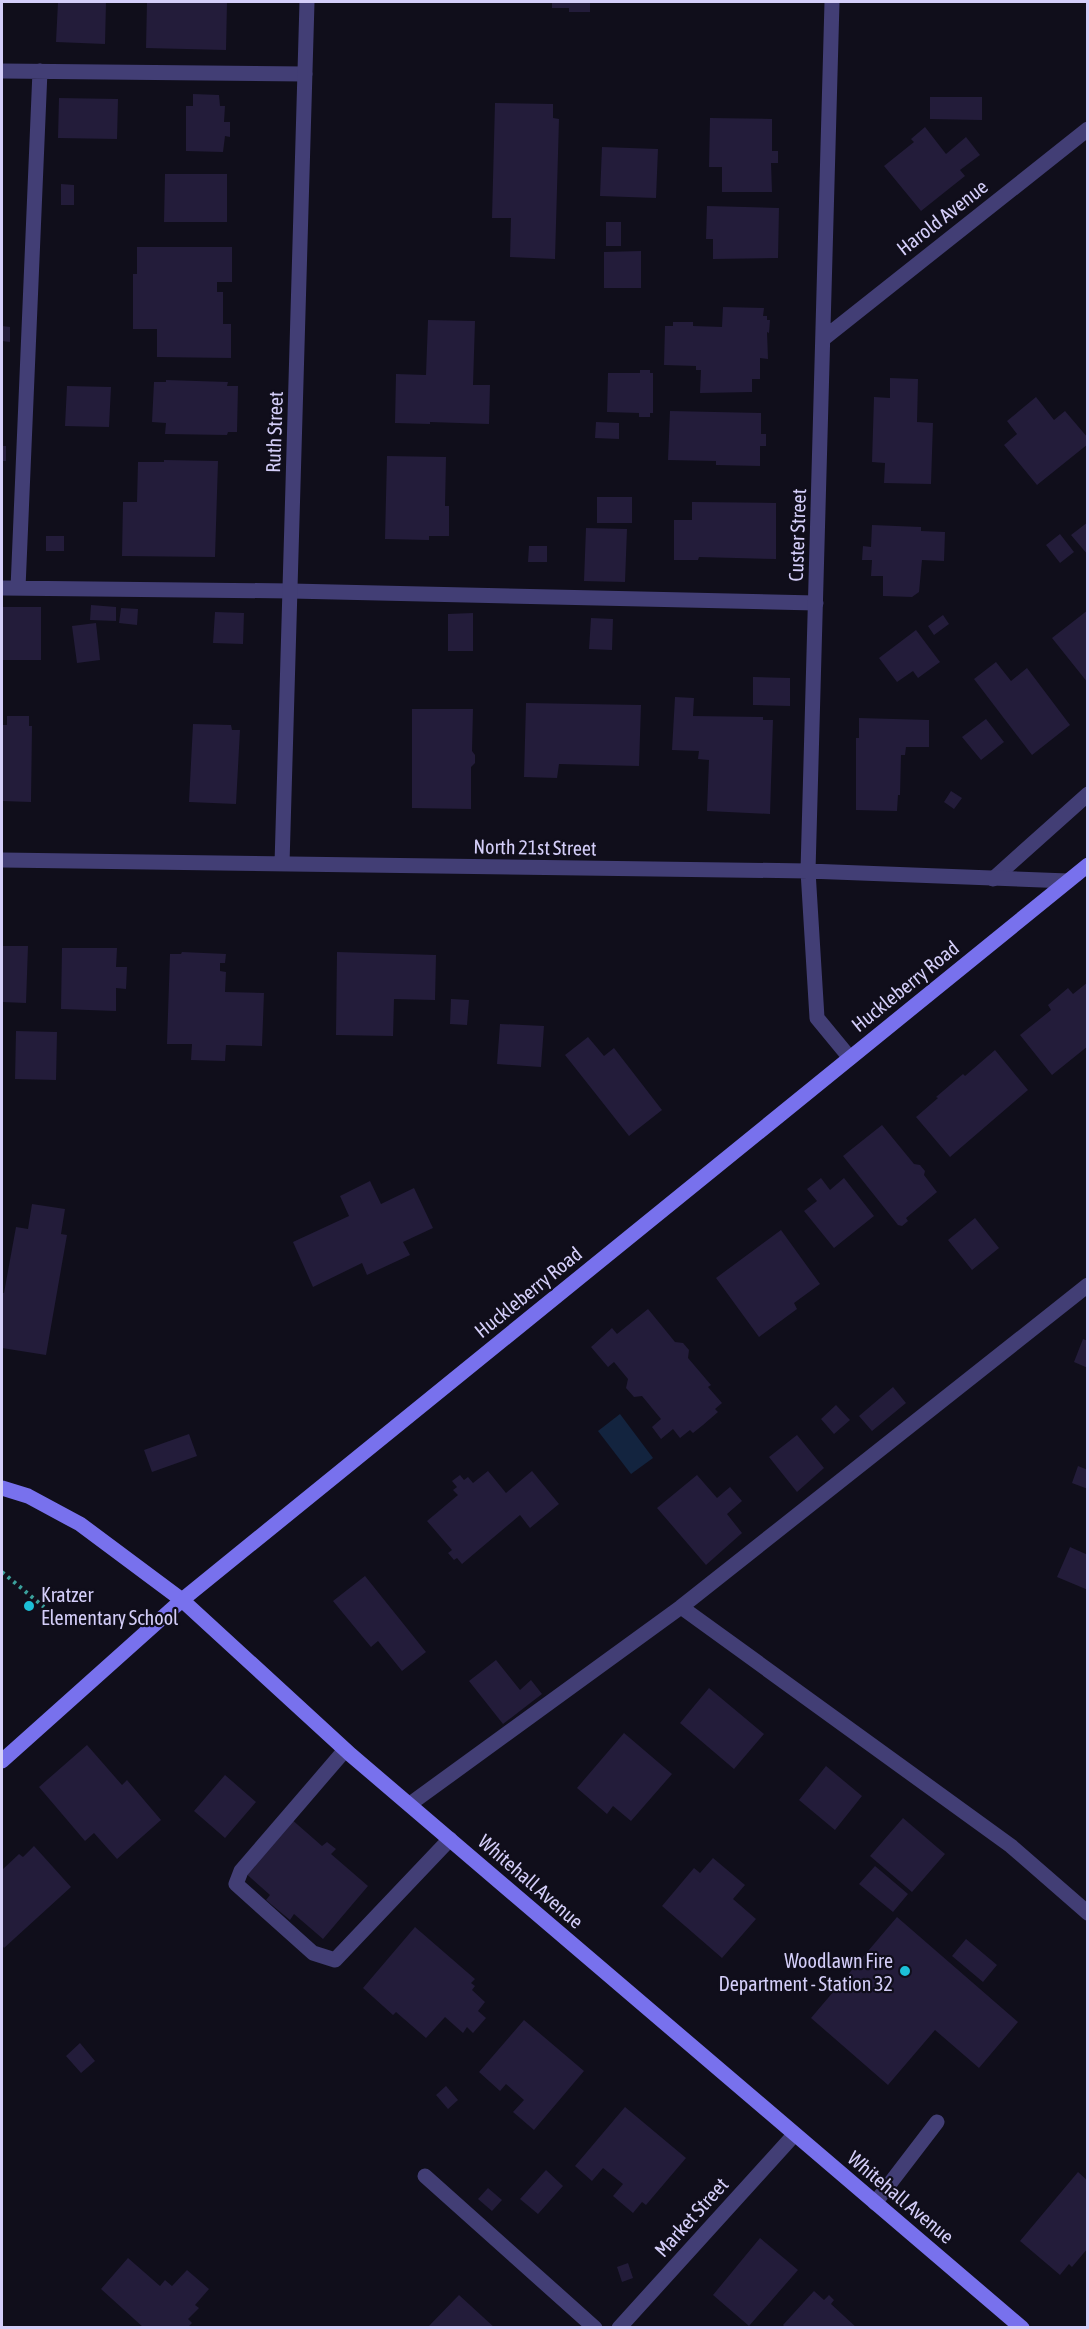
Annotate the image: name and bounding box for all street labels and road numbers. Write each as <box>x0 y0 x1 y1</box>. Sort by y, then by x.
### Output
street label: Harold Avenue <box>892 174 992 260</box>
street label: Ruth Street <box>261 391 287 473</box>
street label: Custer Street <box>784 488 810 582</box>
street label: North 21st Street <box>473 834 597 860</box>
street label: Huckleberry Road <box>847 936 963 1036</box>
street label: Huckleberry Road <box>470 1242 586 1342</box>
street label: Whitehall Avenue <box>474 1829 588 1933</box>
street label: Whitehall Avenue <box>843 2146 959 2248</box>
street label: Market Street <box>650 2173 733 2261</box>

